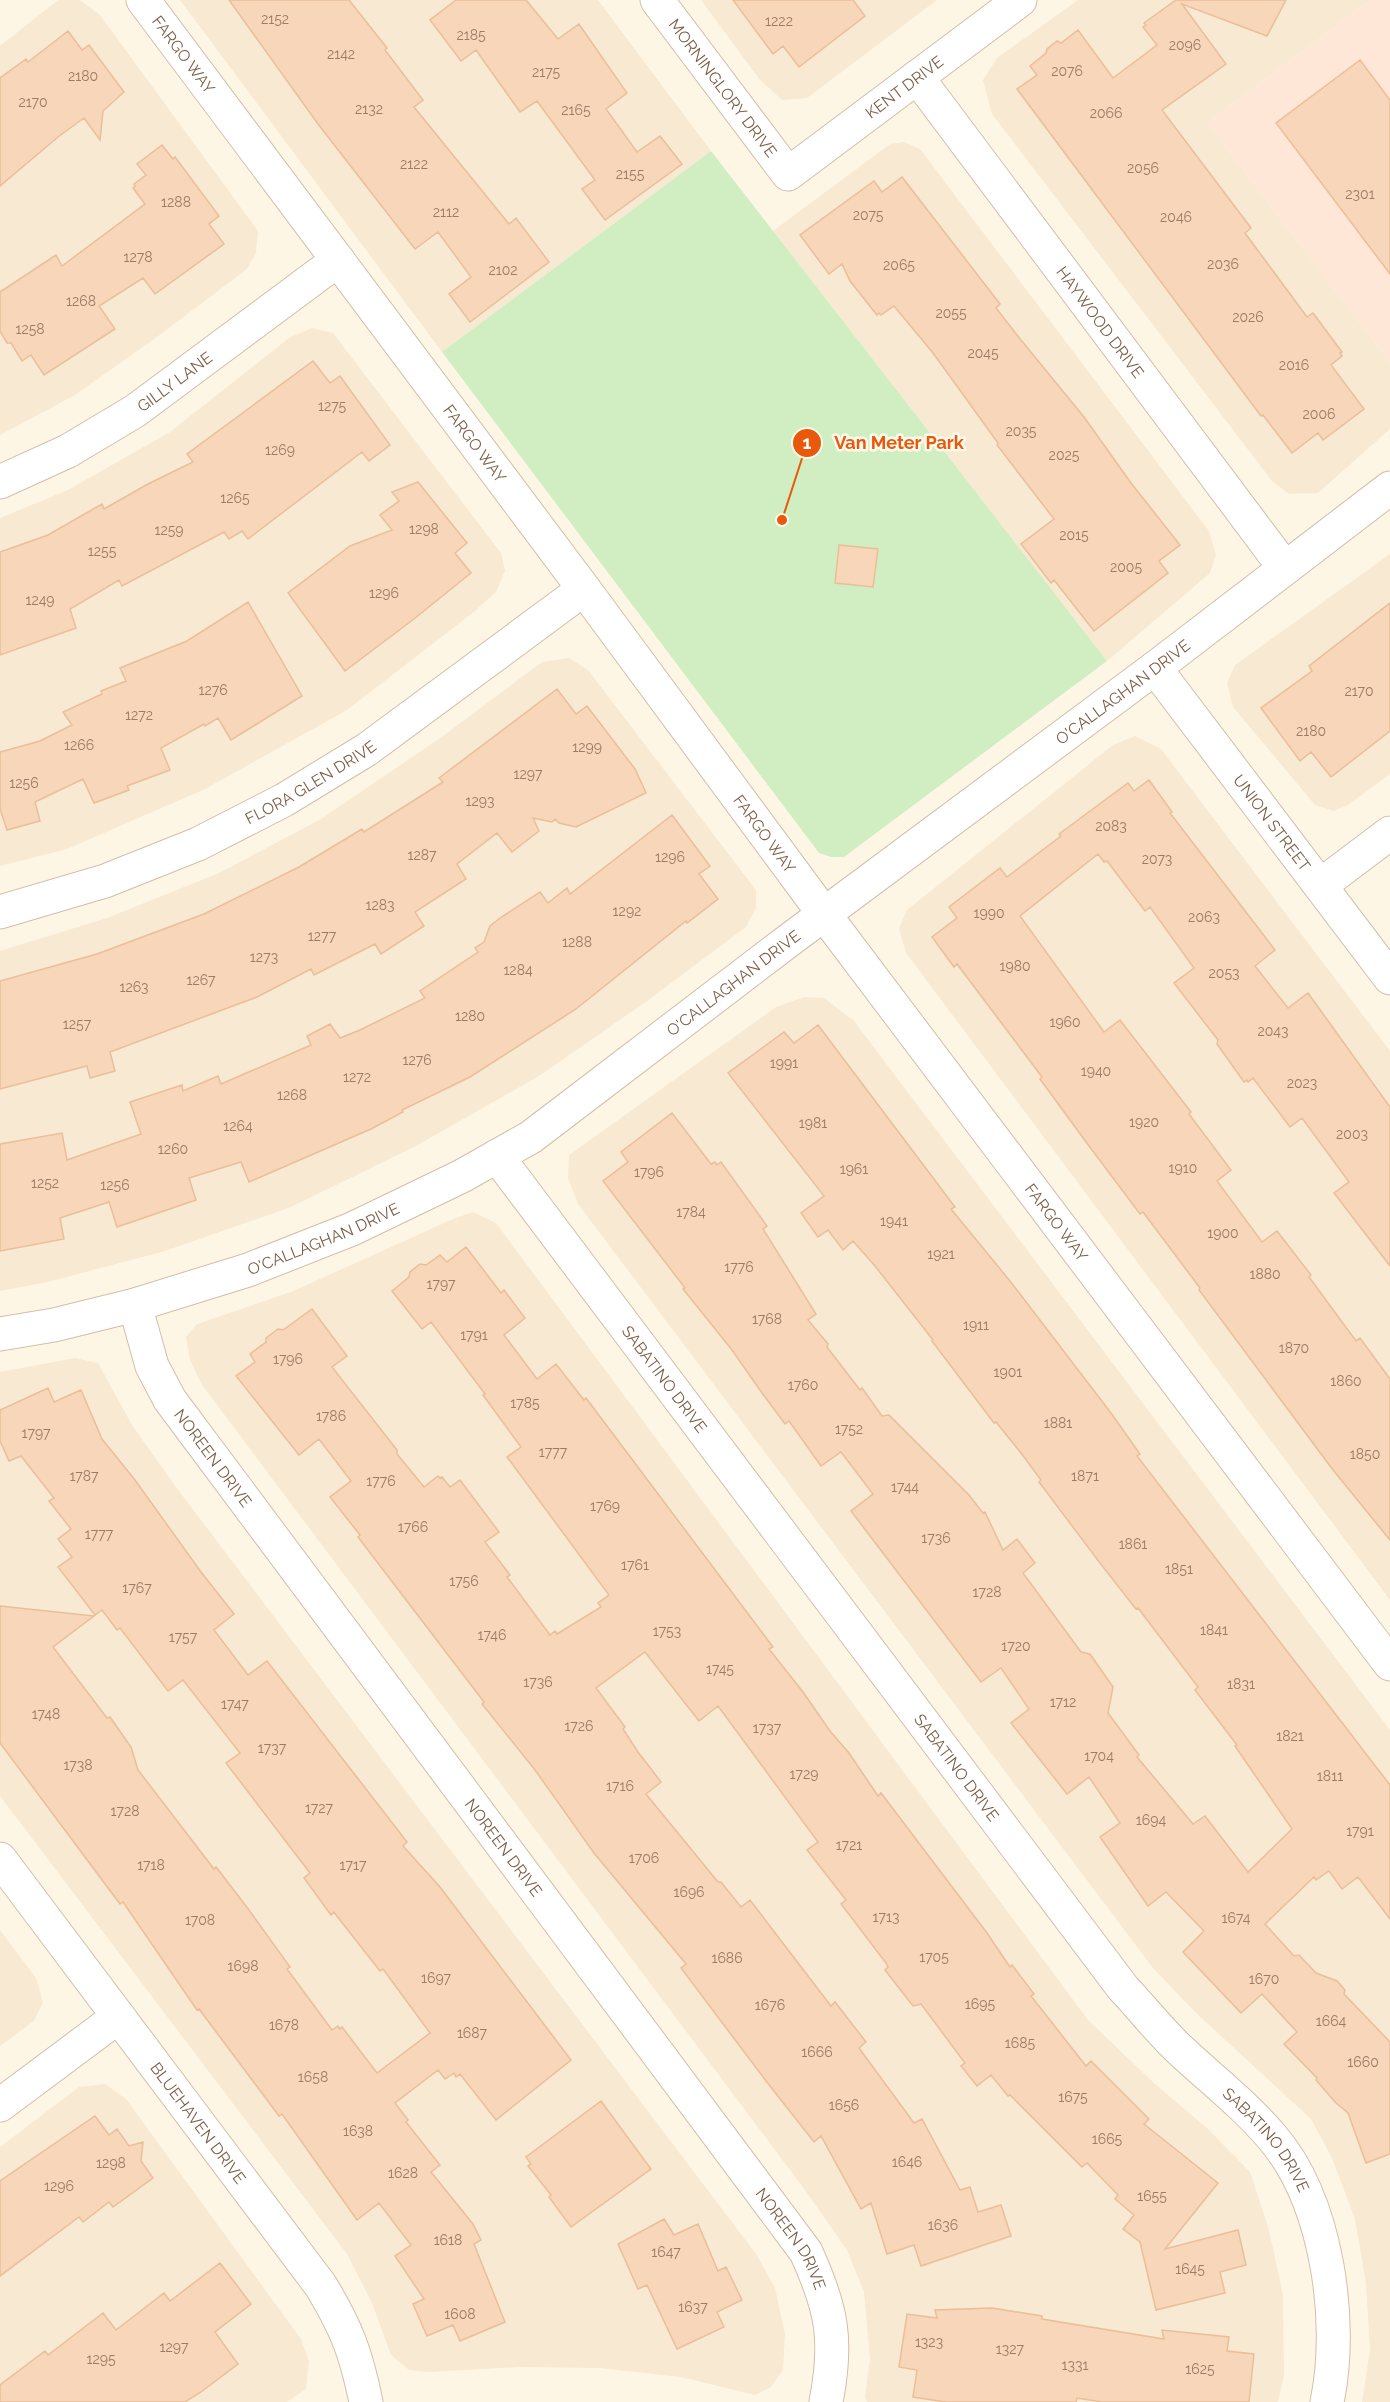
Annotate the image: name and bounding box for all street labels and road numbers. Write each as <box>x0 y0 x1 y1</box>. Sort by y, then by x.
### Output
street label: FARGO WAY <box>148 12 219 98</box>
street label: MORNINGLORY DRIVE <box>665 15 781 161</box>
street label: KENT DRIVE <box>862 52 947 123</box>
street label: HAYWOOD DRIVE <box>1052 263 1148 382</box>
street label: GILLY LANE <box>134 348 216 416</box>
street label: FARGO WAY <box>439 401 510 487</box>
street label: O'CALLAGHAN DRIVE <box>1052 636 1194 749</box>
street label: FLORA GLEN DRIVE <box>242 737 380 828</box>
street label: UNION STREET <box>1229 771 1315 875</box>
street label: FARGO WAY <box>729 791 800 877</box>
street label: O'CALLAGHAN DRIVE <box>663 926 804 1040</box>
street label: FARGO WAY <box>1021 1180 1092 1266</box>
street label: O'CALLAGHAN DRIVE <box>245 1199 403 1279</box>
street label: SABATINO DRIVE <box>618 1322 711 1437</box>
street label: NOREEN DRIVE <box>170 1405 256 1511</box>
street label: SABATINO DRIVE <box>910 1710 1003 1825</box>
street label: NOREEN DRIVE <box>461 1795 546 1900</box>
street label: BLUEHAVEN DRIVE <box>146 2059 250 2188</box>
street label: SABATINO DRIVE <box>1219 2084 1313 2195</box>
street label: NOREEN DRIVE <box>752 2184 830 2293</box>

